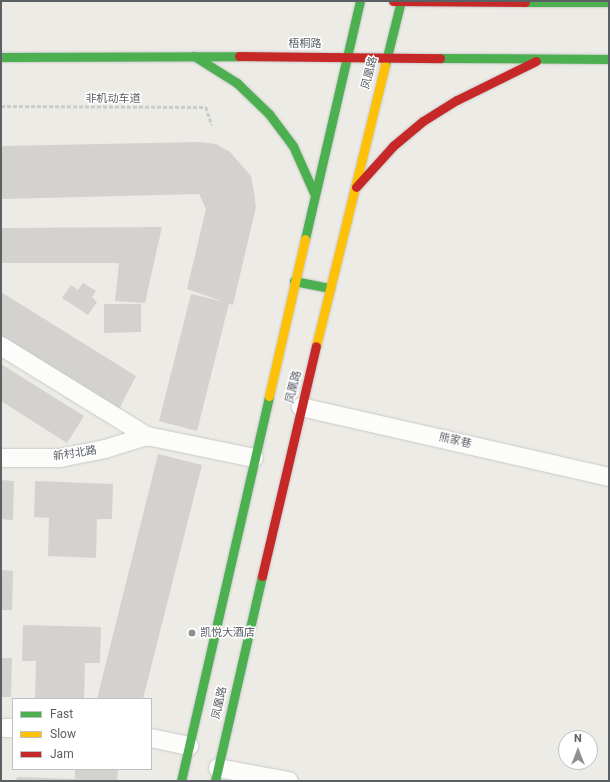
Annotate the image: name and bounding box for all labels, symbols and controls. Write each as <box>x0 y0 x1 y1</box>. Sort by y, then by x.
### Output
street label: 梧桐路 <box>289 37 321 51</box>
street label: 凤凰路 <box>360 55 380 91</box>
street label: 非机动车道 <box>86 92 140 106</box>
street label: 凤凰路 <box>284 369 304 405</box>
street label: 熊家巷 <box>437 431 473 451</box>
street label: 新村北路 <box>52 444 98 464</box>
place label: 凯悦大酒店 <box>200 626 255 640</box>
marker: 凯悦大酒店 <box>187 628 197 638</box>
street label: 凤凰路 <box>210 685 230 721</box>
legend <box>12 698 152 770</box>
text: Fast <box>50 707 73 721</box>
text: Slow <box>50 727 76 741</box>
north arrow <box>558 730 598 770</box>
text: N <box>574 732 582 745</box>
text: Jam <box>50 747 74 761</box>

